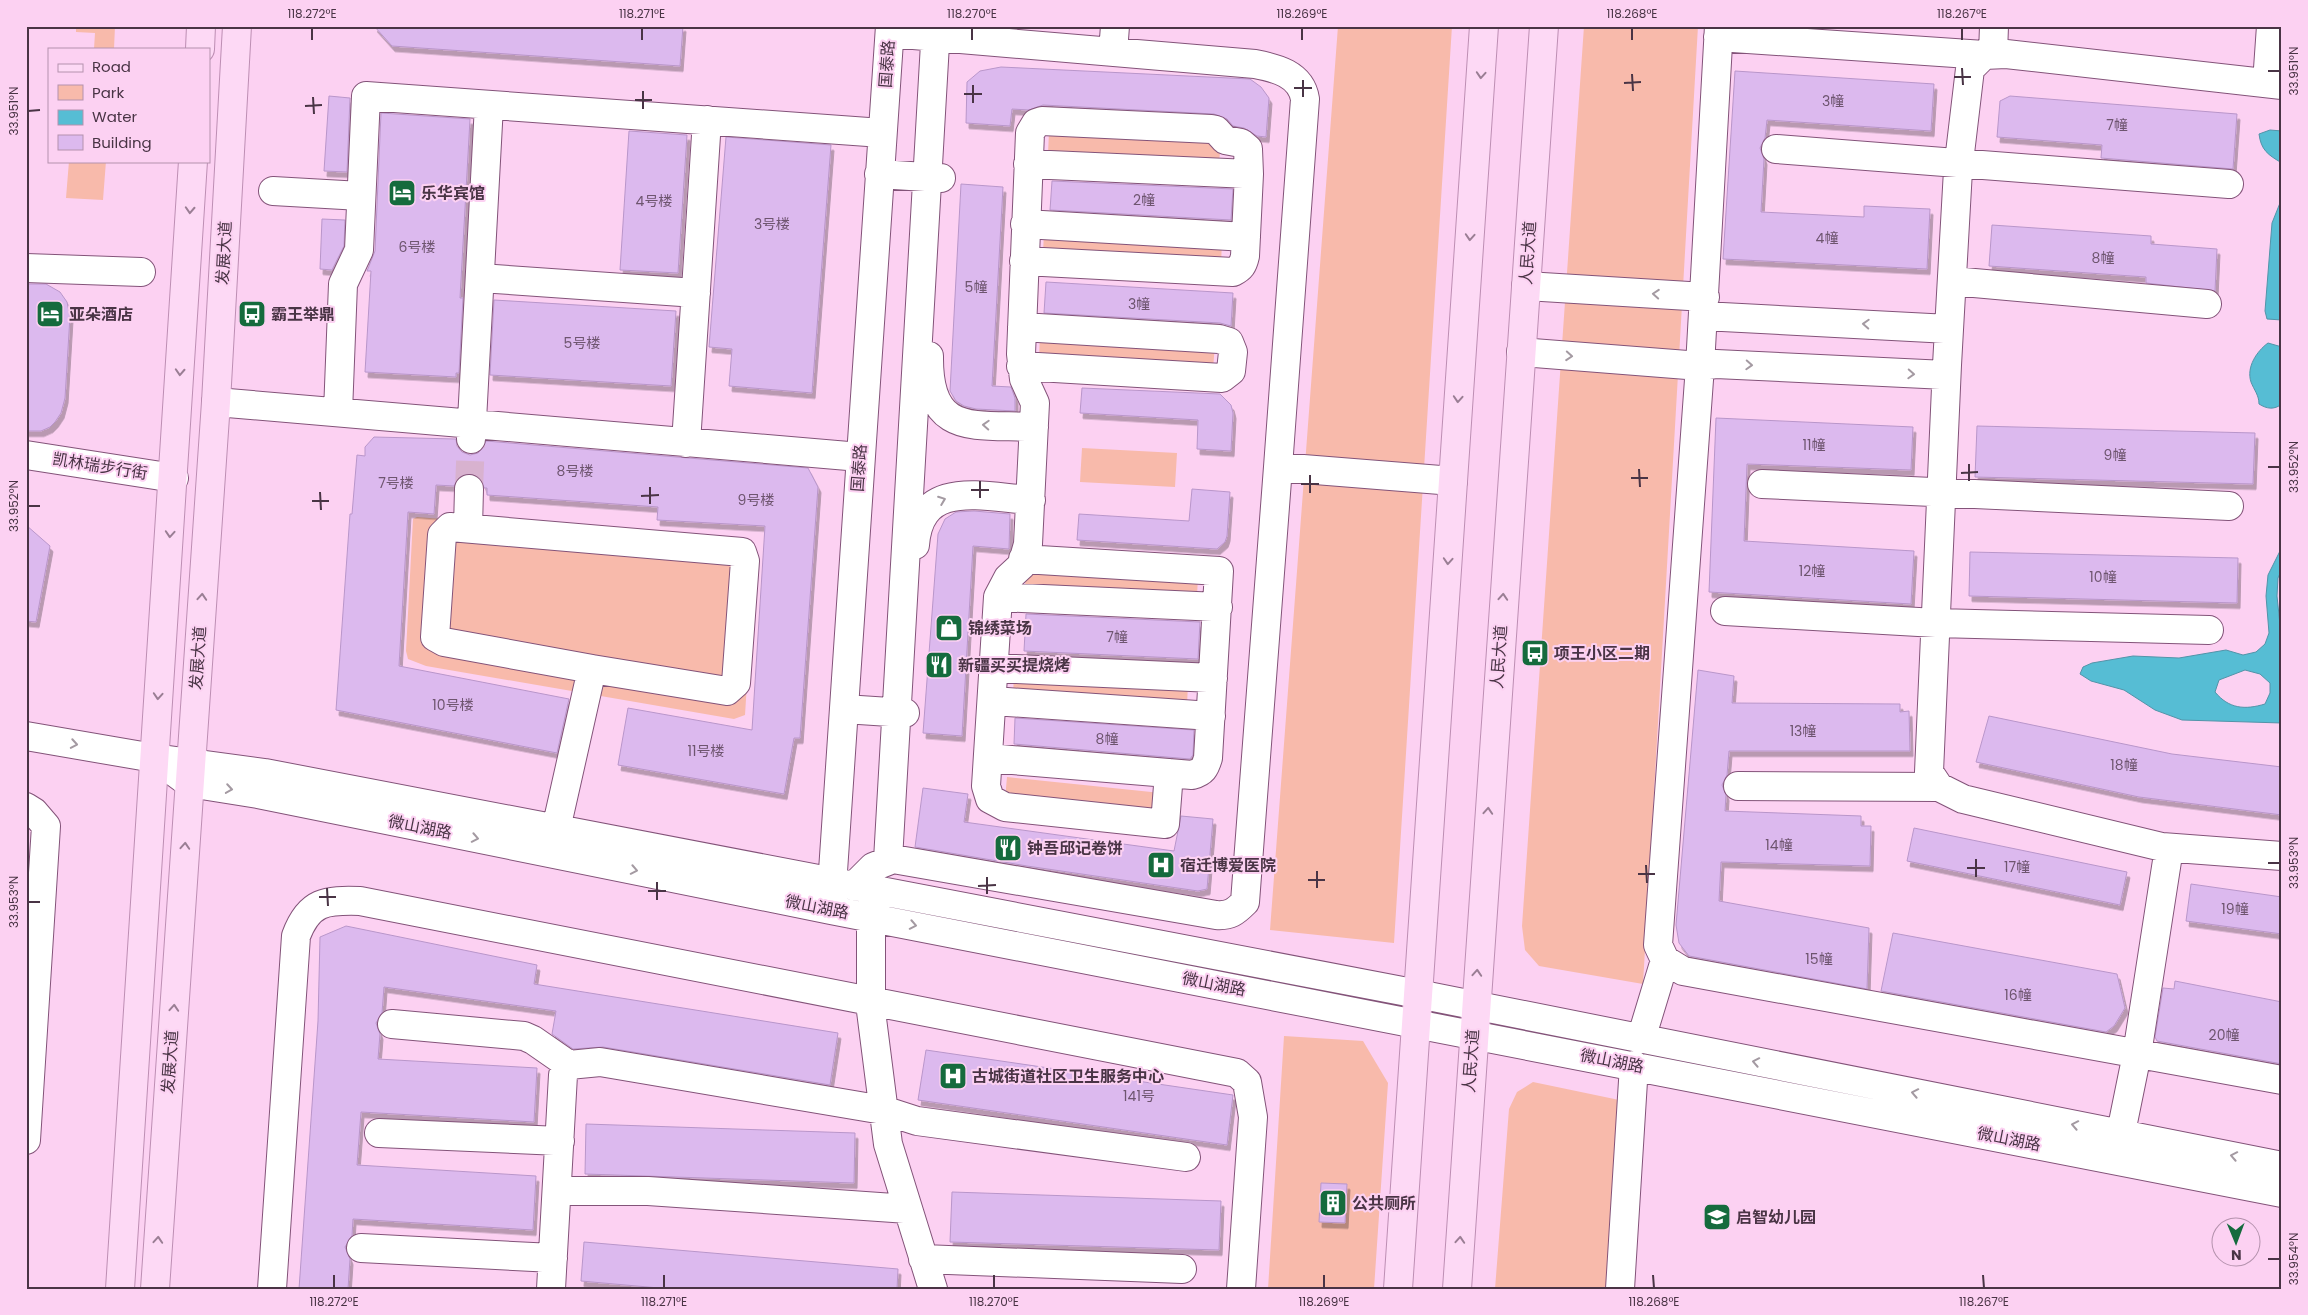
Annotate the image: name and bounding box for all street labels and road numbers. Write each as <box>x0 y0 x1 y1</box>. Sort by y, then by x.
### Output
street label: 国泰路 <box>874 39 900 89</box>
street label: 发展大道 <box>211 220 237 286</box>
street label: 人民大道 <box>1514 220 1542 286</box>
street label: 国泰路 <box>846 443 872 493</box>
street label: 凯林瑞步行街 <box>51 447 149 485</box>
street label: 人民大道 <box>1485 624 1513 690</box>
street label: 发展大道 <box>184 625 212 691</box>
street label: 微山湖路 <box>386 810 454 844</box>
street label: 微山湖路 <box>783 890 851 924</box>
street label: 微山湖路 <box>1180 967 1248 1001</box>
street label: 人民大道 <box>1457 1028 1485 1094</box>
street label: 发展大道 <box>156 1029 184 1095</box>
street label: 微山湖路 <box>1578 1044 1646 1078</box>
street label: 微山湖路 <box>1975 1122 2043 1156</box>

